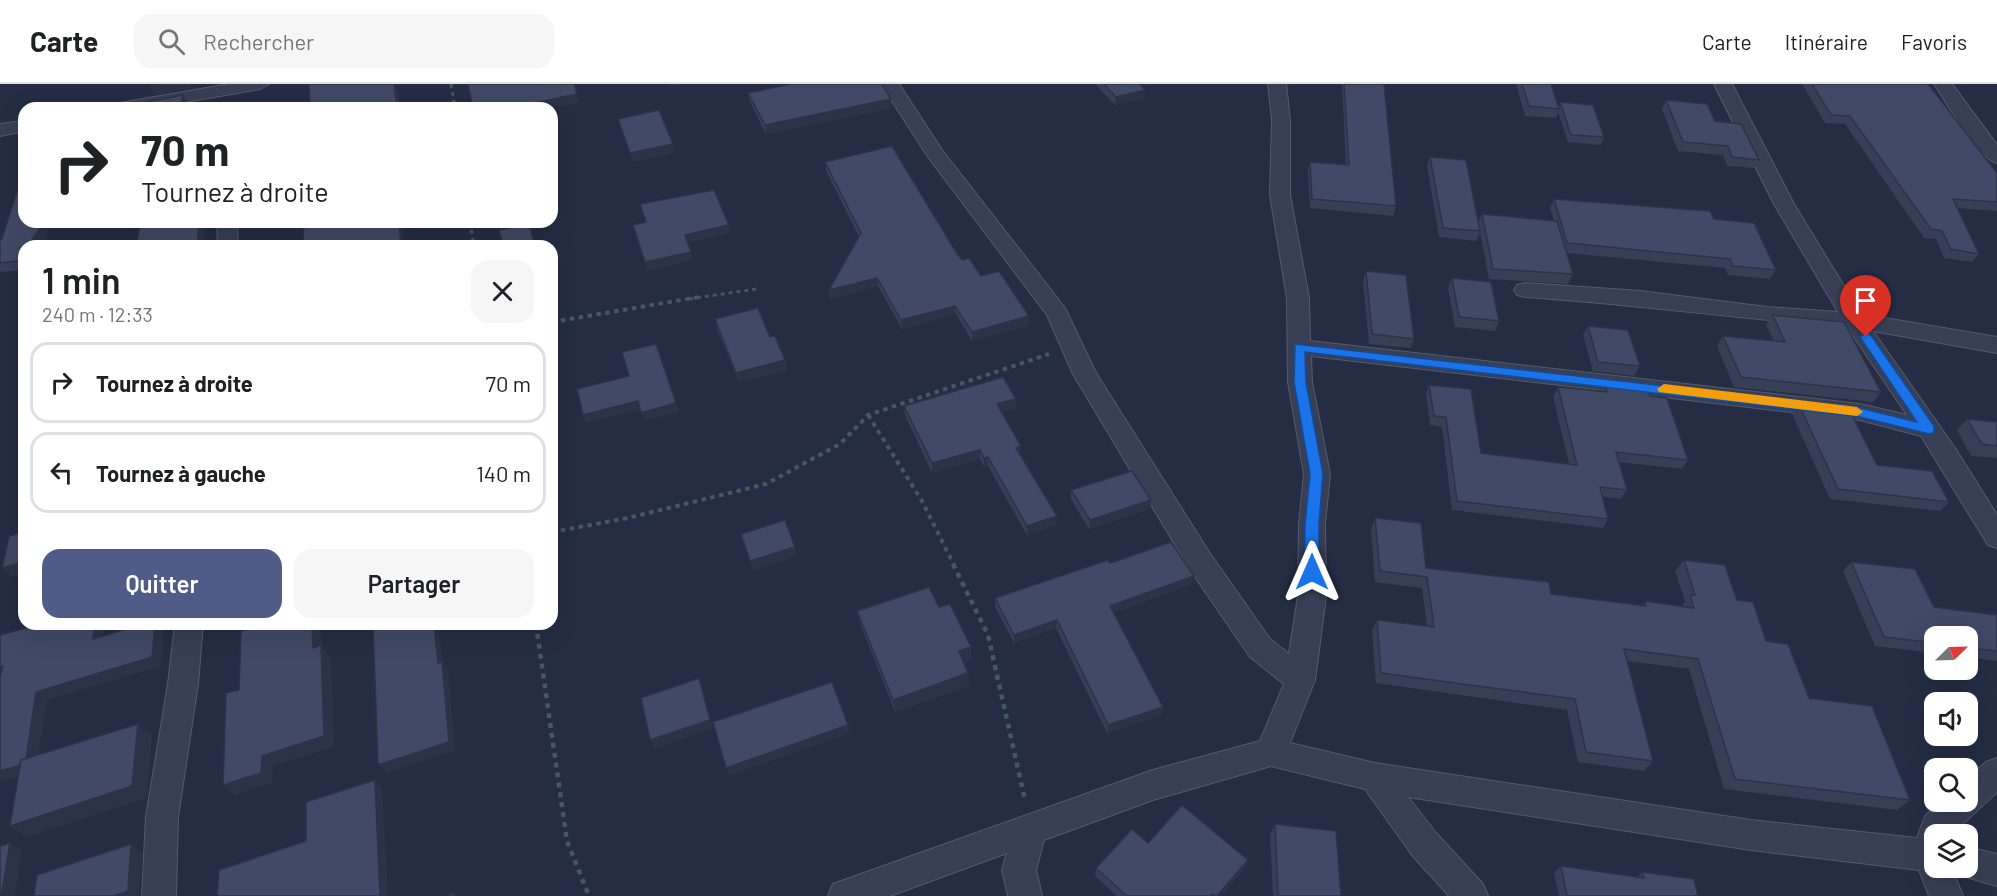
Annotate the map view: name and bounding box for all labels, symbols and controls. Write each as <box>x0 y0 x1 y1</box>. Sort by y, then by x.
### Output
search box <box>134 14 554 68</box>
text: Carte <box>30 24 98 58</box>
icon: search <box>155 25 188 58</box>
text: Rechercher <box>203 28 314 54</box>
text: Carte <box>1702 29 1752 54</box>
text: Itinéraire <box>1785 29 1868 54</box>
text: Favoris <box>1901 29 1967 54</box>
text: 70 m <box>141 124 229 174</box>
icon: right <box>42 126 120 204</box>
text: Tournez à droite <box>141 175 329 207</box>
text: 1 min <box>42 258 121 301</box>
button: close <box>471 260 534 323</box>
pin <box>1840 275 1891 337</box>
icon: arrive <box>1849 284 1882 317</box>
text: 240 m · 12:33 <box>42 302 153 326</box>
icon: right <box>45 366 78 399</box>
text: Tournez à droite <box>96 370 253 396</box>
text: 70 m <box>486 370 531 396</box>
icon: left <box>45 456 78 489</box>
text: Tournez à gauche <box>96 460 266 486</box>
text: 140 m <box>476 460 531 486</box>
position arrow <box>1280 540 1344 604</box>
button: Quitter <box>42 549 282 618</box>
button: Partager <box>294 549 534 618</box>
north arrow <box>1924 626 1978 680</box>
map controls <box>1924 626 1978 878</box>
button: sound <box>1924 692 1978 746</box>
button: search <box>1924 758 1978 812</box>
button: layers <box>1924 824 1978 878</box>

